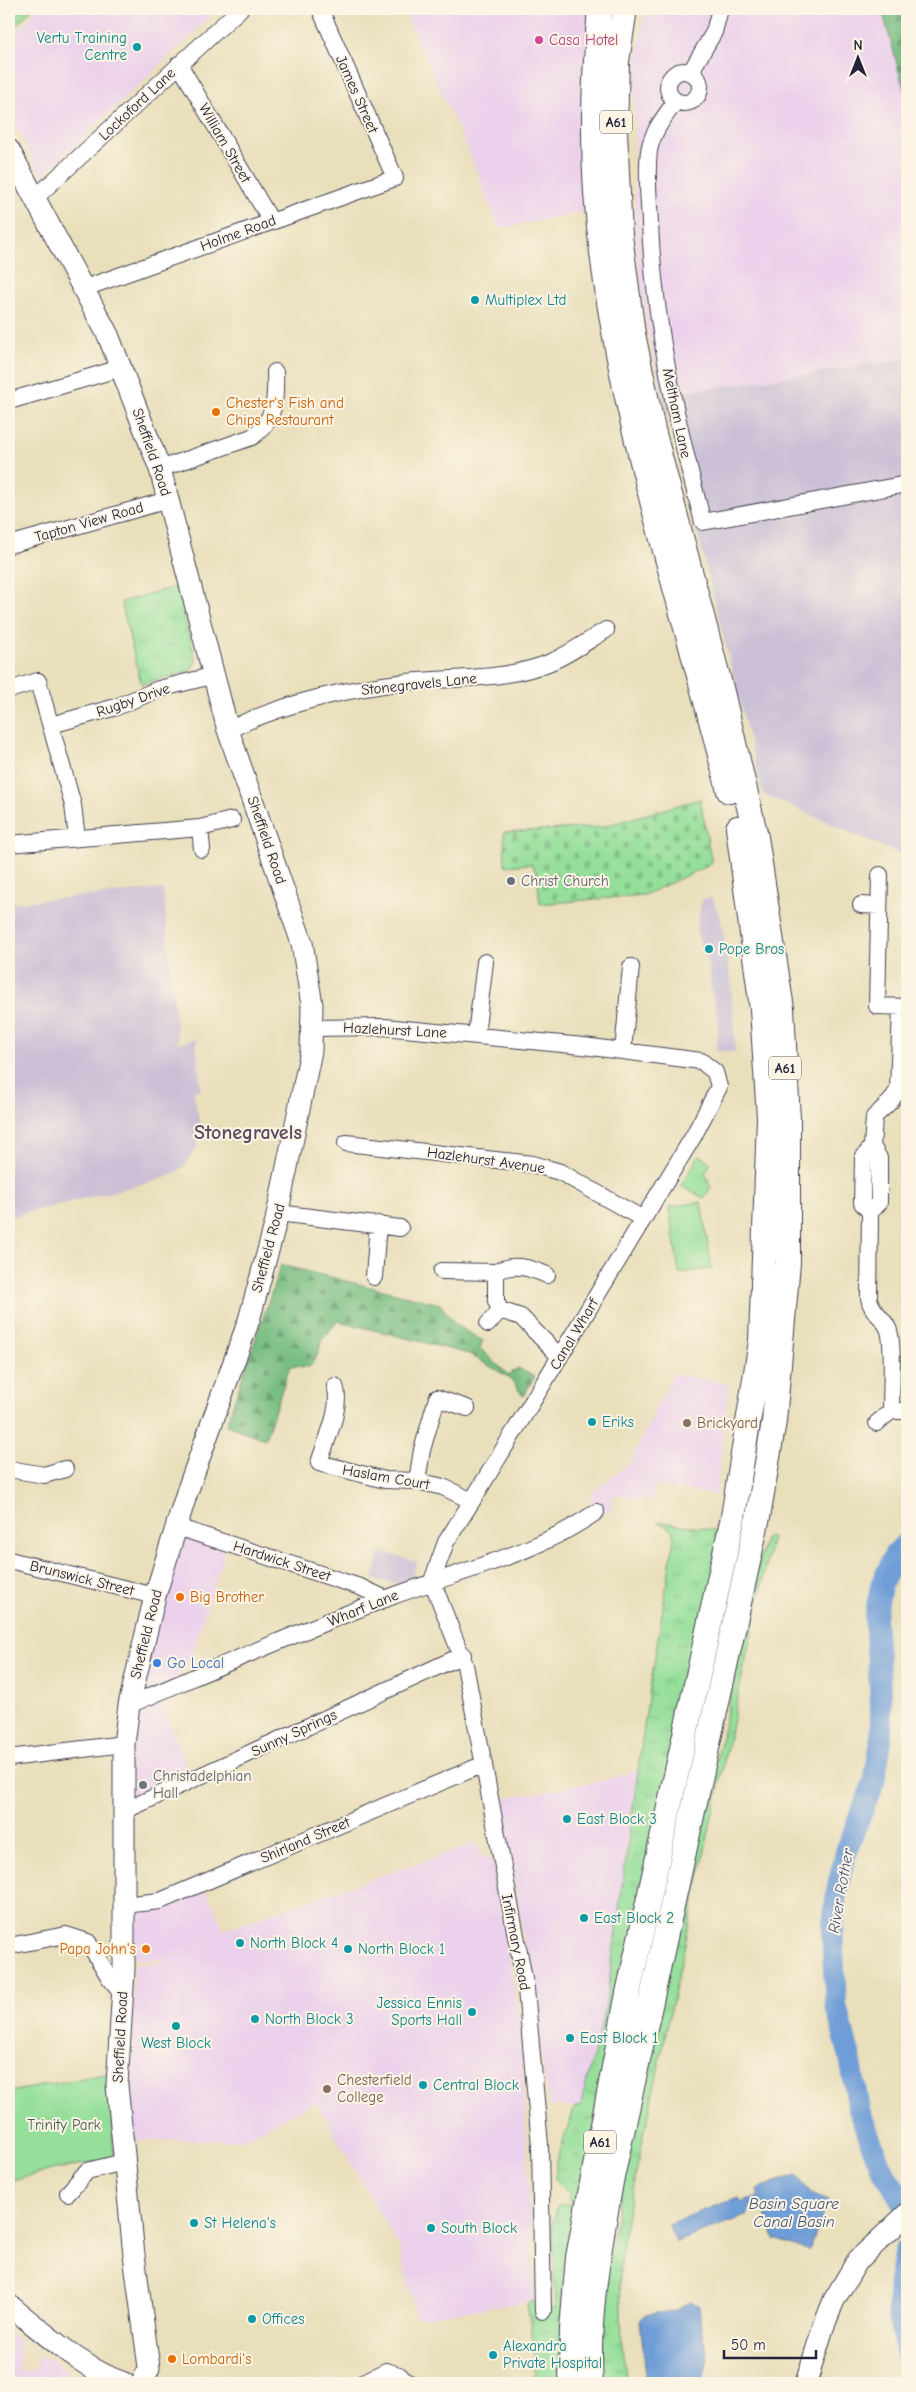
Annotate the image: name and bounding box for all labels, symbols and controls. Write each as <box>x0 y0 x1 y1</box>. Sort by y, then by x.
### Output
place label: Vertu Training Centre <box>37 29 127 64</box>
place label: Casa Hotel <box>549 31 618 49</box>
north arrow <box>834 32 884 82</box>
marker: Casa Hotel <box>533 34 545 46</box>
text: N <box>853 37 863 54</box>
marker: Vertu Training Centre <box>131 41 143 53</box>
street label: James Street <box>332 52 382 136</box>
street label: Lockoford Lane <box>95 64 179 144</box>
street label: William Street <box>195 100 255 187</box>
road number: A61 <box>600 110 632 134</box>
street label: Holme Road <box>198 211 278 255</box>
place label: Multiplex Ltd <box>485 291 566 309</box>
marker: Multiplex Ltd <box>469 294 481 306</box>
street label: Meltham Lane <box>659 366 695 460</box>
place label: Chester's Fish and Chips Restaurant <box>226 394 344 429</box>
street label: Sheffield Road <box>129 406 175 498</box>
marker: Chester's Fish and Chips Restaurant <box>210 406 222 418</box>
street label: Tapton View Road <box>32 498 146 546</box>
street label: Stonegravels Lane <box>360 669 478 699</box>
street label: Rugby Drive <box>94 679 173 721</box>
street label: Sheffield Road <box>244 794 290 886</box>
place label: Christ Church <box>521 872 609 890</box>
marker: Christ Church <box>505 875 517 887</box>
place label: Pope Bros <box>719 940 784 958</box>
marker: Pope Bros <box>703 943 715 955</box>
street label: Hazlehurst Lane <box>343 1018 448 1042</box>
road number: A61 <box>769 1056 801 1080</box>
district label: Stonegravels <box>194 1121 302 1144</box>
street label: Hazlehurst Avenue <box>426 1143 547 1177</box>
street label: Sheffield Road <box>247 1201 289 1295</box>
street label: Canal Wharf <box>546 1294 603 1373</box>
place label: Eriks <box>602 1413 634 1431</box>
place label: Brickyard <box>697 1414 758 1432</box>
marker: Eriks <box>586 1416 598 1428</box>
marker: Brickyard <box>681 1417 693 1429</box>
street label: Haslam Court <box>341 1460 432 1494</box>
street label: Hardwick Street <box>231 1537 334 1585</box>
street label: Brunswick Street <box>28 1556 137 1600</box>
street label: Wharf Lane <box>325 1585 401 1630</box>
street label: Sheffield Road <box>126 1587 166 1681</box>
place label: Big Brother <box>190 1588 264 1606</box>
marker: Big Brother <box>174 1591 186 1603</box>
place label: Go Local <box>167 1654 224 1672</box>
marker: Go Local <box>151 1657 163 1669</box>
street label: Sunny Springs <box>248 1705 340 1761</box>
place label: Christadelphian Hall <box>153 1767 252 1802</box>
marker: Christadelphian Hall <box>137 1779 149 1791</box>
place label: East Block 3 <box>577 1810 657 1828</box>
street label: Shirland Street <box>258 1813 353 1867</box>
marker: East Block 3 <box>561 1813 573 1825</box>
water label: River Rother <box>825 1847 857 1935</box>
street label: Infirmary Road <box>498 1892 534 1992</box>
place label: East Block 2 <box>594 1909 674 1927</box>
marker: East Block 2 <box>578 1912 590 1924</box>
place label: North Block 4 <box>250 1934 338 1952</box>
marker: North Block 4 <box>234 1937 246 1949</box>
place label: Papa John's <box>59 1940 136 1958</box>
place label: North Block 1 <box>358 1940 445 1958</box>
marker: Papa John's <box>140 1943 152 1955</box>
marker: North Block 1 <box>342 1943 354 1955</box>
street label: Sheffield Road <box>109 1991 131 2083</box>
place label: Jessica Ennis Sports Hall <box>376 1994 462 2029</box>
marker: Jessica Ennis Sports Hall <box>466 2006 478 2018</box>
place label: North Block 3 <box>265 2010 354 2028</box>
marker: North Block 3 <box>249 2013 261 2025</box>
marker: West Block <box>170 2020 182 2032</box>
place label: East Block 1 <box>580 2029 658 2047</box>
marker: East Block 1 <box>564 2032 576 2044</box>
place label: West Block <box>141 2034 212 2052</box>
place label: Chesterfield College <box>337 2071 412 2106</box>
place label: Central Block <box>433 2076 520 2094</box>
marker: Central Block <box>417 2079 429 2091</box>
marker: Chesterfield College <box>321 2083 333 2095</box>
park label: Trinity Park <box>27 2116 102 2134</box>
road number: A61 <box>584 2130 616 2154</box>
water label: Basin Square Canal Basin <box>749 2195 839 2231</box>
place label: St Helena's <box>204 2214 276 2232</box>
marker: St Helena's <box>188 2217 200 2229</box>
place label: South Block <box>441 2219 518 2237</box>
marker: South Block <box>425 2222 437 2234</box>
place label: Offices <box>262 2310 304 2328</box>
marker: Offices <box>246 2313 258 2325</box>
scale bar <box>724 2327 816 2359</box>
text: 50 m <box>731 2336 766 2354</box>
place label: Alexandra Private Hospital <box>503 2337 602 2372</box>
marker: Alexandra Private Hospital <box>487 2349 499 2361</box>
place label: Lombardi's <box>182 2350 251 2368</box>
marker: Lombardi's <box>166 2353 178 2365</box>

